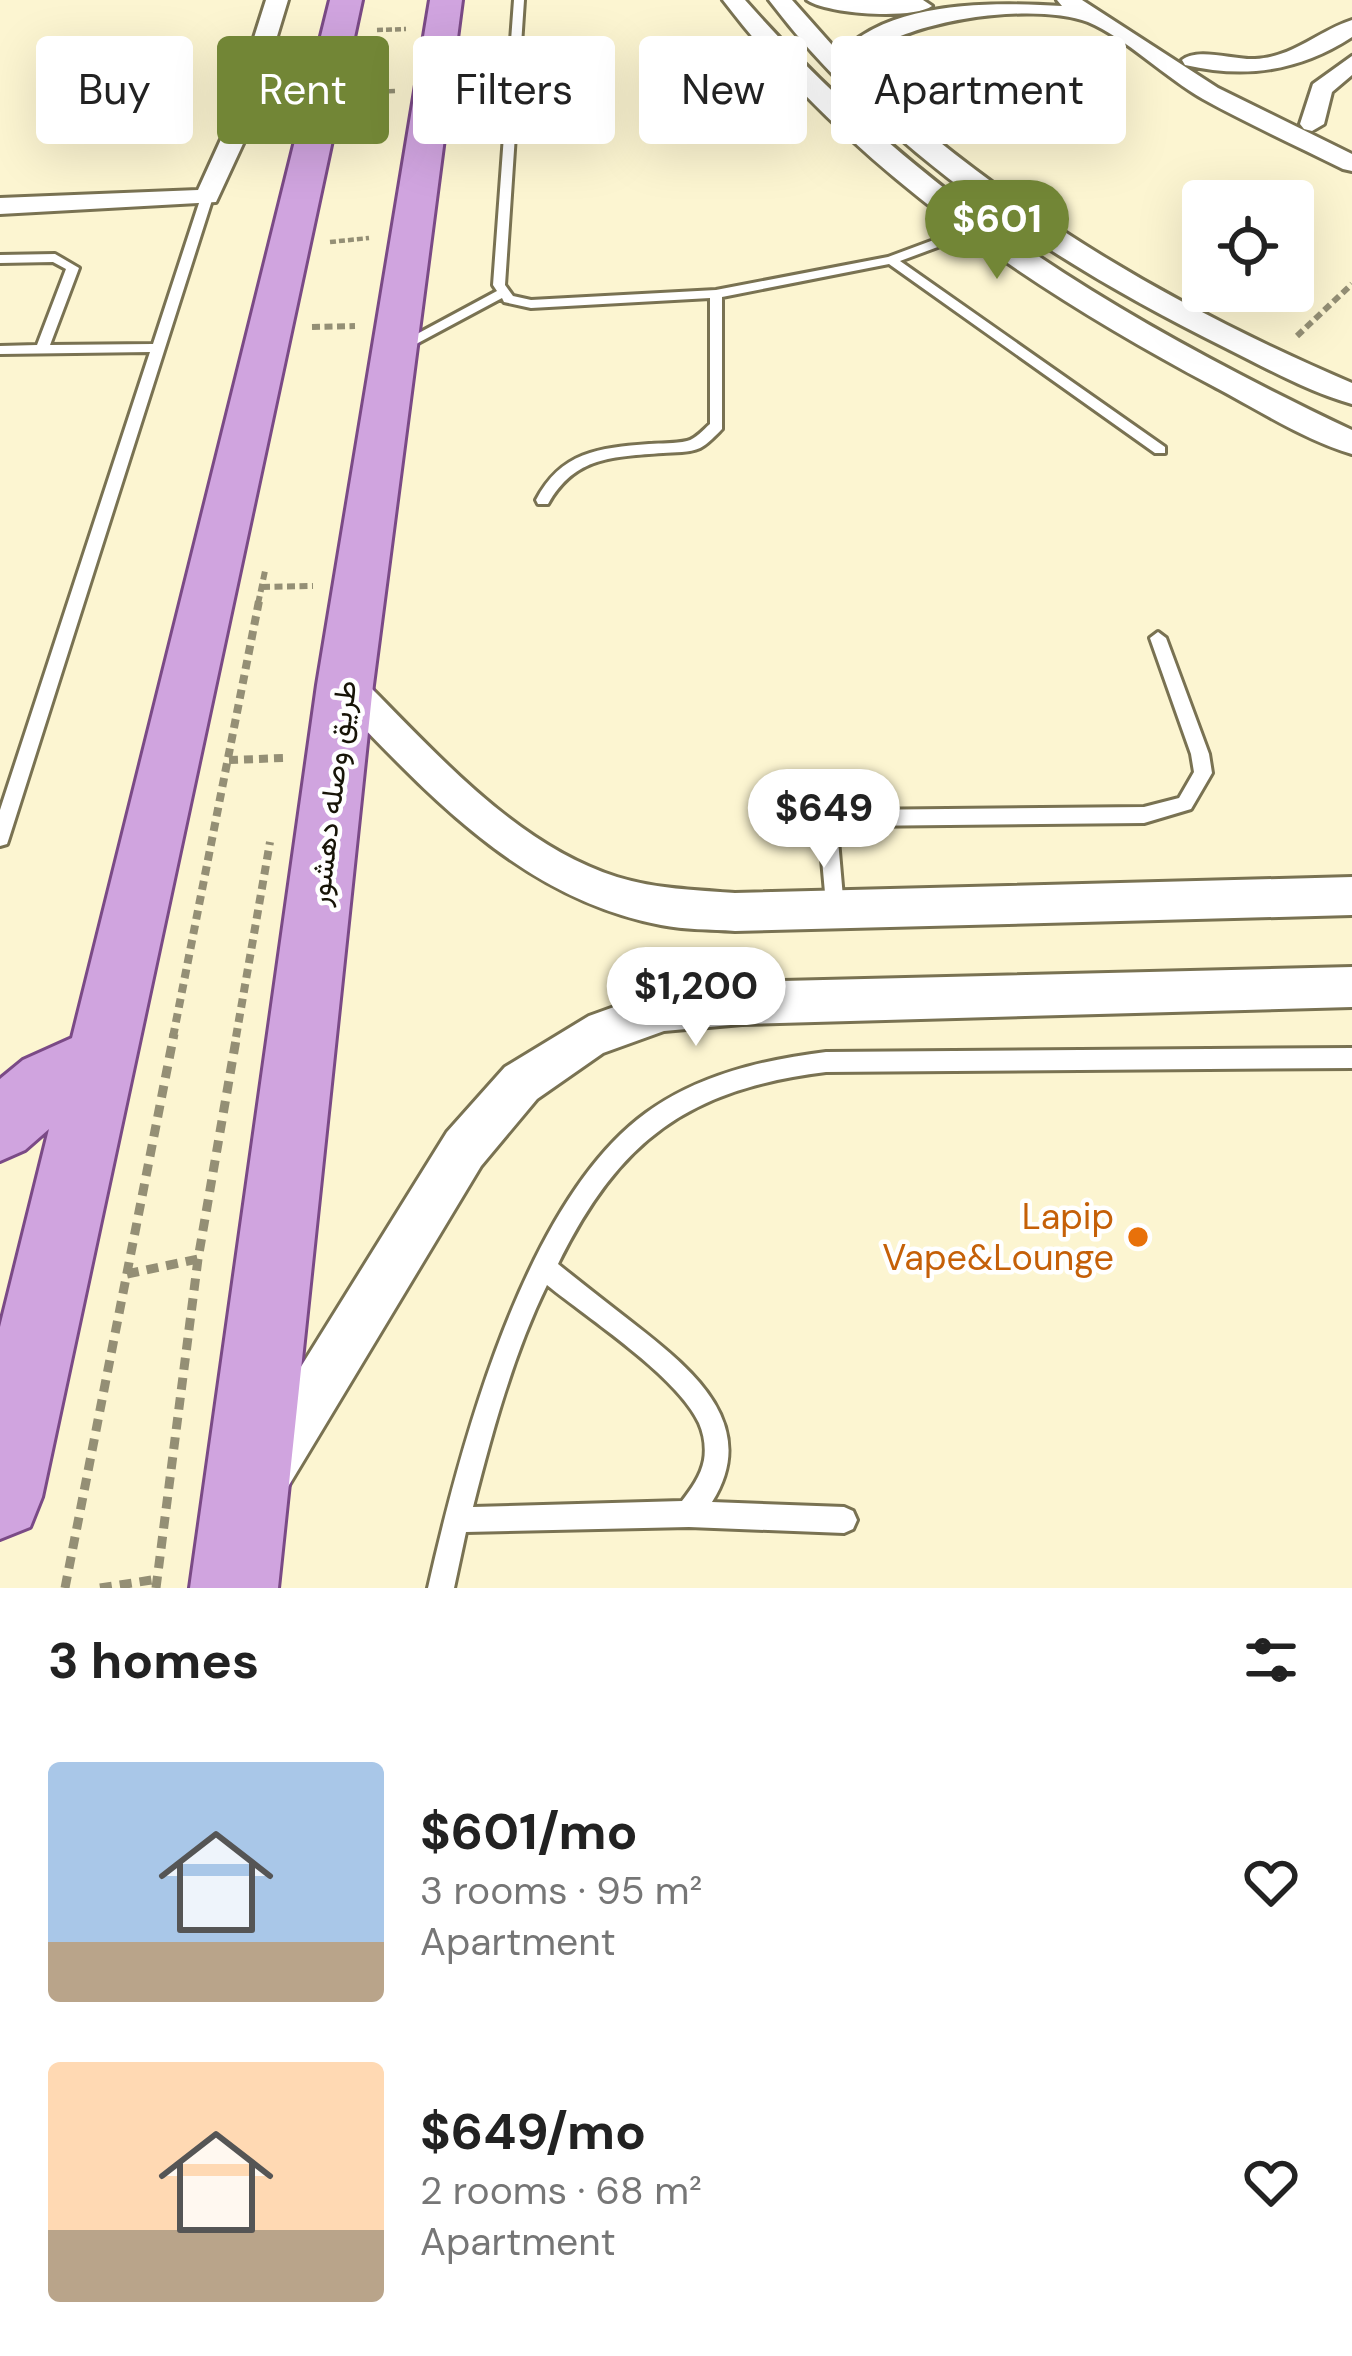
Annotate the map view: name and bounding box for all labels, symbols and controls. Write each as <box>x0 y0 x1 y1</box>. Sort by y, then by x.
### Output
chip: Buy <box>36 36 193 144</box>
chip: Rent <box>217 36 389 144</box>
chip: Filters <box>413 36 615 144</box>
chip: New <box>639 36 807 144</box>
chip: Apartment <box>831 36 1126 144</box>
pin: $601 <box>926 180 1068 282</box>
map controls <box>1182 180 1314 312</box>
button: locate <box>1182 180 1314 312</box>
text: $601 <box>952 193 1042 244</box>
street label: طريق وصله دهشور <box>299 678 365 909</box>
pin: $649 <box>753 769 895 871</box>
text: $649 <box>775 782 873 833</box>
pin: $1,200 <box>598 947 794 1049</box>
text: $1,200 <box>634 960 758 1011</box>
place label: Lapip Vape&Lounge <box>882 1193 1114 1281</box>
marker: Lapip Vape&Lounge <box>1125 1224 1151 1250</box>
text: 3 homes <box>48 1627 259 1694</box>
icon: filters <box>1238 1627 1304 1693</box>
text: $601/mo <box>420 1798 638 1865</box>
icon: home <box>144 1810 288 1954</box>
icon: heart <box>1238 1849 1304 1915</box>
text: 3 rooms · 95 m² <box>420 1865 702 1916</box>
text: Apartment <box>420 1916 616 1967</box>
text: $649/mo <box>420 2098 646 2165</box>
icon: home <box>144 2110 288 2254</box>
icon: heart <box>1238 2149 1304 2215</box>
text: 2 rooms · 68 m² <box>420 2165 702 2216</box>
text: Apartment <box>420 2216 616 2267</box>

